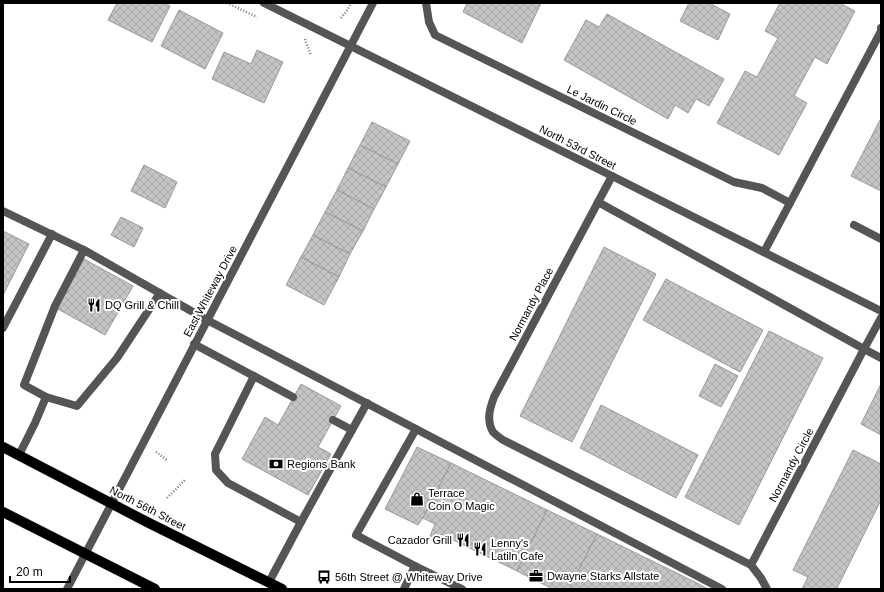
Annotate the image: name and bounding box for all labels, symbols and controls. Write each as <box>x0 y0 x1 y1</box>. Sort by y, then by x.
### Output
street label: Le Jardin Circle <box>565 83 639 127</box>
street label: North 53rd Street <box>538 123 618 171</box>
street label: East Whiteway Drive <box>181 243 239 339</box>
street label: Normandy Place <box>507 265 555 343</box>
restaurant icon: DQ Grill & Chill <box>86 297 102 313</box>
place label: DQ Grill & Chill <box>105 299 179 311</box>
street label: Normandy Circle <box>766 426 816 504</box>
bank icon: Regions Bank <box>268 456 284 472</box>
place label: Regions Bank <box>287 458 356 470</box>
street label: North 56th Street <box>108 484 188 532</box>
place label: Terrace Coin O Magic <box>428 487 495 512</box>
shop icon: Terrace Coin O Magic <box>409 491 425 507</box>
restaurant icon: Cazador Grill <box>455 532 471 548</box>
place label: Cazador Grill <box>388 534 452 546</box>
place label: Lenny's Latiln Cafe <box>491 537 544 562</box>
restaurant icon: Lenny's Latiln Cafe <box>472 541 488 557</box>
scale bar <box>10 558 70 584</box>
text: 20 m <box>16 565 43 579</box>
office icon: Dwayne Starks Allstate <box>528 568 544 584</box>
bus stop icon: 56th Street @ Whiteway Drive <box>316 569 332 585</box>
place label: Dwayne Starks Allstate <box>547 570 660 582</box>
place label: 56th Street @ Whiteway Drive <box>335 571 483 583</box>

